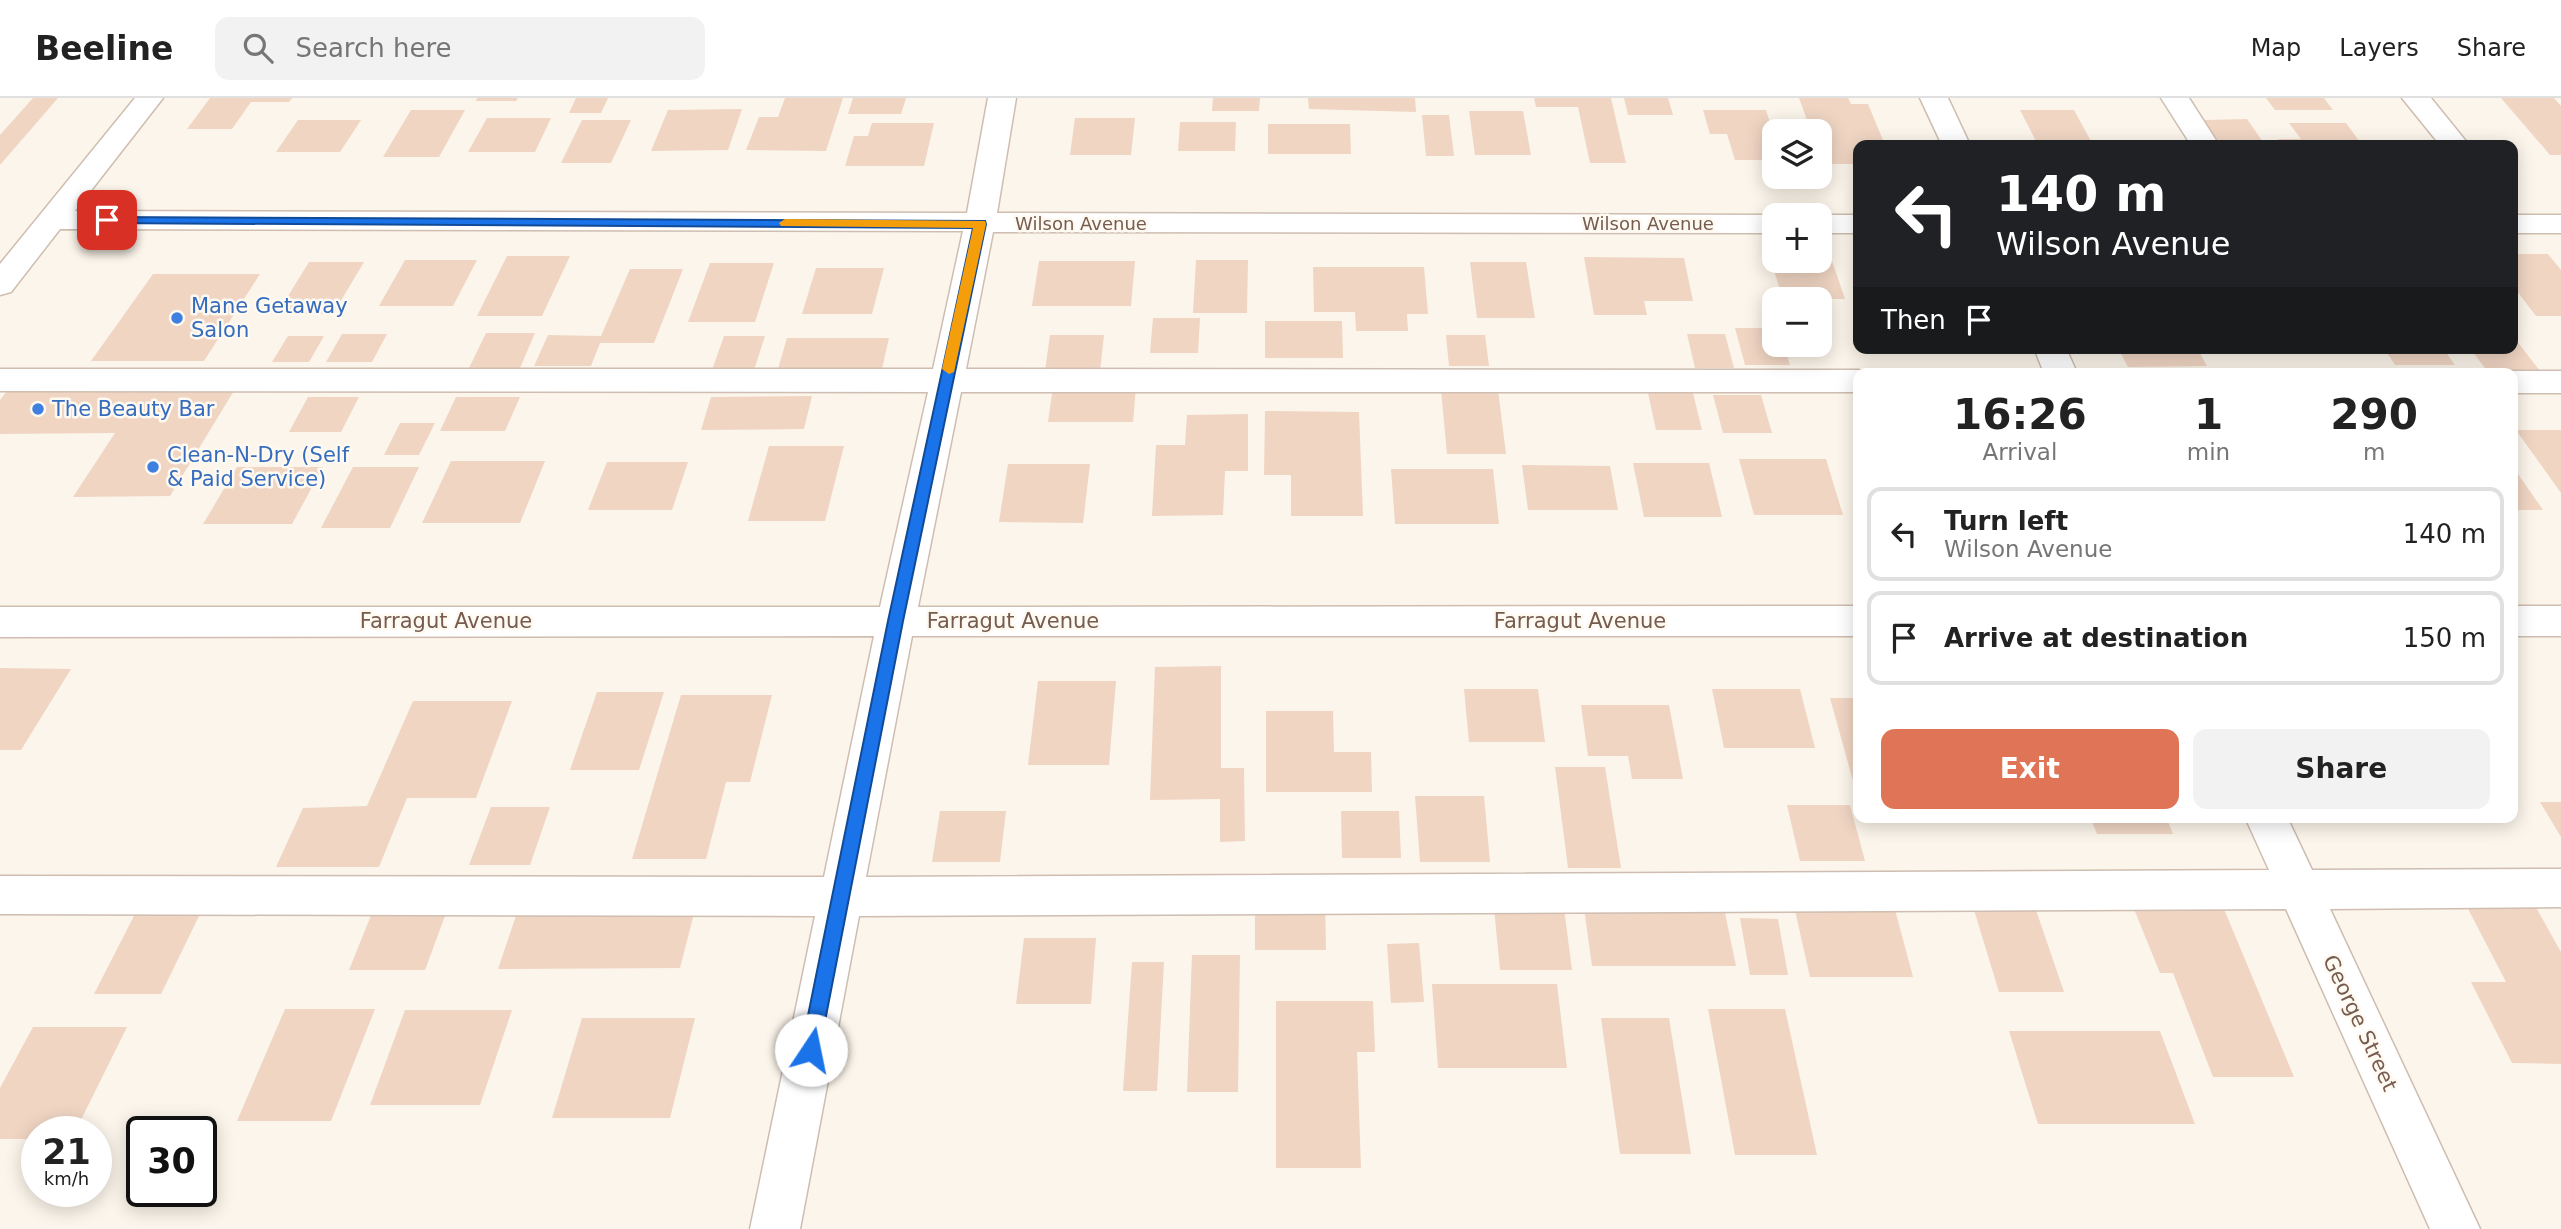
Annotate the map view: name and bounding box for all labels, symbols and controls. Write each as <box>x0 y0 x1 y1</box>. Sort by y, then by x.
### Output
search box <box>215 17 705 80</box>
text: Beeline <box>35 29 173 68</box>
icon: search <box>239 29 277 67</box>
text: Search here <box>295 33 452 63</box>
text: Map <box>2251 34 2301 62</box>
text: Layers <box>2339 34 2419 62</box>
text: Share <box>2457 34 2526 62</box>
map controls <box>1762 119 1832 357</box>
button: layers <box>1762 119 1832 189</box>
text: 140 m <box>1996 166 2166 223</box>
icon: left <box>1881 168 1972 259</box>
pin <box>77 190 137 250</box>
icon: arrive <box>88 201 126 239</box>
button: + <box>1762 203 1832 273</box>
street label: Wilson Avenue <box>1015 213 1147 234</box>
street label: Wilson Avenue <box>1582 213 1714 234</box>
text: Wilson Avenue <box>1996 225 2230 263</box>
button: − <box>1762 287 1832 357</box>
place label: Mane Getaway Salon <box>191 294 348 342</box>
icon: arrive <box>1960 301 1998 339</box>
text: Then <box>1881 305 1946 335</box>
marker: Mane Getaway Salon <box>169 310 185 326</box>
text: 16:26 <box>1953 390 2087 439</box>
text: 1 <box>2194 390 2223 439</box>
text: 290 <box>2330 390 2418 439</box>
place label: The Beauty Bar <box>51 397 215 421</box>
marker: The Beauty Bar <box>30 401 46 417</box>
text: Arrival <box>1983 439 2057 465</box>
text: min <box>2187 439 2230 465</box>
text: m <box>2363 439 2385 465</box>
place label: Clean-N-Dry (Self & Paid Service) <box>167 443 350 491</box>
marker: Clean-N-Dry (Self & Paid Service) <box>145 459 161 475</box>
text: Turn left <box>1944 506 2068 536</box>
icon: left <box>1885 515 1923 553</box>
text: 140 m <box>2403 519 2486 549</box>
text: Wilson Avenue <box>1944 536 2112 562</box>
street label: Farragut Avenue <box>360 609 532 633</box>
street label: Farragut Avenue <box>927 609 1099 633</box>
street label: Farragut Avenue <box>1494 609 1666 633</box>
icon: arrive <box>1885 619 1923 657</box>
text: Arrive at destination <box>1944 623 2248 653</box>
text: 150 m <box>2403 623 2486 653</box>
button: Exit <box>1881 729 2179 809</box>
button: Share <box>2193 729 2490 809</box>
street label: George Street <box>2318 951 2402 1095</box>
position arrow <box>774 1013 848 1087</box>
speed limit sign: 30 <box>126 1116 217 1207</box>
text: 21 <box>42 1132 91 1172</box>
text: km/h <box>44 1168 89 1189</box>

